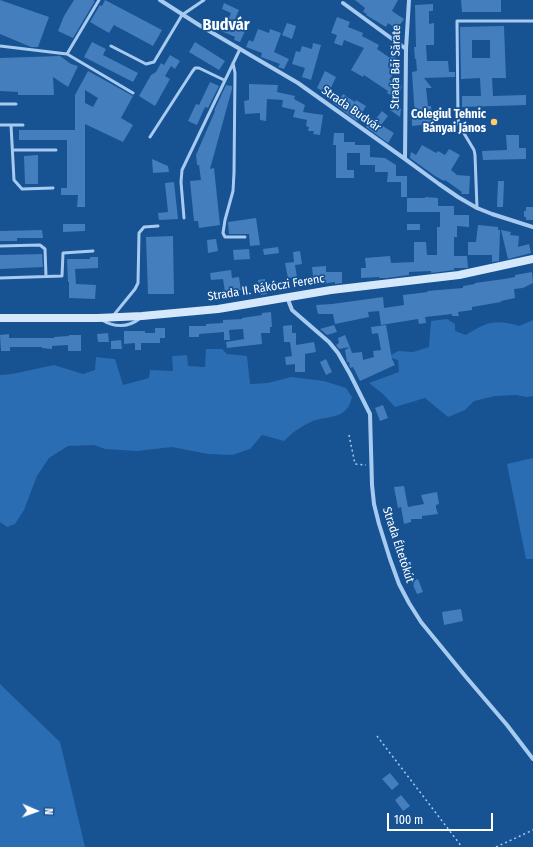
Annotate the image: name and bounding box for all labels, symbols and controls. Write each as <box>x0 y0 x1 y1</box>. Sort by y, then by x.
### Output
district label: Budvár <box>203 16 249 36</box>
street label: Strada Băi Sărate <box>388 25 404 109</box>
street label: Strada Budvár <box>319 83 383 135</box>
place label: Colegiul Tehnic Bányai János <box>411 108 486 136</box>
marker: Colegiul Tehnic Bányai János <box>489 117 499 127</box>
street label: Strada II. Rákóczi Ferenc <box>207 272 325 304</box>
street label: Strada Éltetőkút <box>379 505 417 585</box>
north arrow <box>16 791 56 831</box>
scale bar <box>389 805 495 831</box>
text: N <box>42 808 55 815</box>
text: 100 m <box>394 813 423 827</box>

